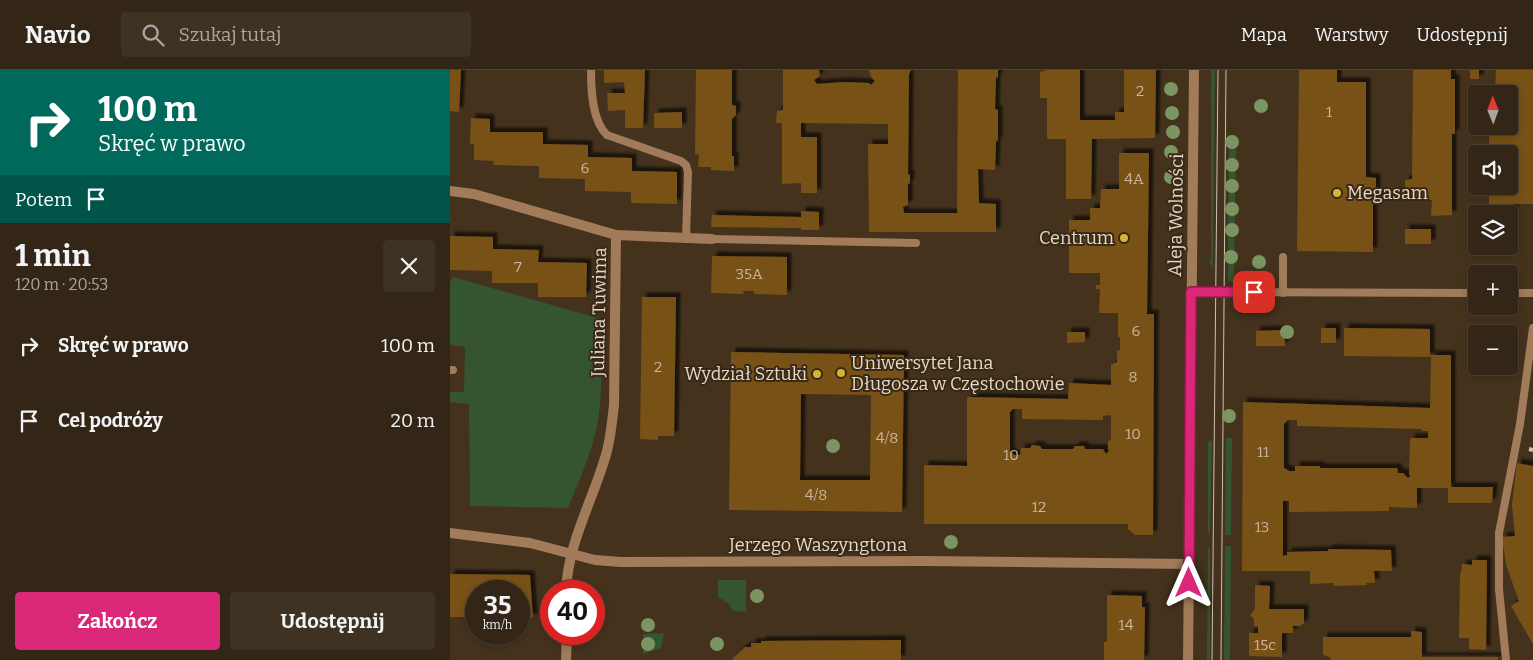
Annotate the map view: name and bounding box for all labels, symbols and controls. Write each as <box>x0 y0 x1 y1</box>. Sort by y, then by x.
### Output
search box <box>121 12 471 57</box>
text: Navio <box>25 21 91 49</box>
icon: search <box>139 21 167 49</box>
text: Szukaj tutaj <box>179 23 281 46</box>
text: Mapa <box>1241 24 1287 46</box>
text: Warstwy <box>1315 24 1389 46</box>
text: Udostępnij <box>1417 24 1508 46</box>
house number: 2 <box>1136 82 1144 100</box>
north arrow <box>1468 85 1518 135</box>
map controls <box>1468 85 1518 375</box>
text: 100 m <box>98 88 197 130</box>
icon: right <box>15 90 80 155</box>
house number: 1 <box>1326 103 1332 121</box>
text: Skręć w prawo <box>98 130 246 157</box>
button: sound <box>1468 145 1518 195</box>
street label: Aleja Wolności <box>1164 153 1188 277</box>
house number: 6 <box>581 159 590 177</box>
house number: 4A <box>1124 170 1144 188</box>
place label: Megasam <box>1347 182 1428 204</box>
icon: arrive <box>82 185 110 213</box>
marker: Megasam <box>1331 187 1343 199</box>
text: Potem <box>15 188 72 211</box>
button: layers <box>1468 205 1518 255</box>
place label: Centrum <box>1039 227 1114 249</box>
marker: Centrum <box>1118 232 1130 244</box>
text: 1 min <box>15 238 91 274</box>
button: close <box>383 240 435 292</box>
street label: Juliana Tuwima <box>587 247 611 378</box>
house number: 7 <box>514 258 522 276</box>
house number: 35A <box>735 265 763 283</box>
button: + <box>1468 265 1518 315</box>
pin <box>1233 271 1275 313</box>
text: 120 m · 20:53 <box>15 275 108 294</box>
icon: arrive <box>1240 278 1268 306</box>
house number: 6 <box>1132 322 1141 340</box>
button: − <box>1468 325 1518 375</box>
icon: right <box>15 332 43 360</box>
text: Skręć w prawo <box>58 334 189 357</box>
text: 100 m <box>381 334 435 357</box>
place label: Uniwersytet Jana Długosza w Częstochowie <box>851 352 1065 395</box>
house number: 2 <box>654 358 662 376</box>
place label: Wydział Sztuki <box>684 363 807 385</box>
marker: Uniwersytet Jana Długosza w Częstochowie <box>835 367 847 379</box>
marker: Wydział Sztuki <box>811 368 823 380</box>
house number: 8 <box>1128 368 1138 386</box>
icon: arrive <box>15 407 43 435</box>
text: Cel podróży <box>58 409 163 432</box>
text: 20 m <box>391 409 435 432</box>
house number: 10 <box>1125 425 1141 443</box>
house number: 4/8 <box>876 429 898 447</box>
house number: 11 <box>1257 443 1269 461</box>
house number: 10 <box>1003 446 1019 464</box>
house number: 4/8 <box>805 486 827 504</box>
house number: 12 <box>1032 498 1046 516</box>
house number: 13 <box>1255 518 1269 536</box>
street label: Jerzego Waszyngtona <box>728 534 907 556</box>
position arrow <box>1162 556 1214 608</box>
speed limit sign: 40 <box>540 580 605 645</box>
text: 35 <box>483 591 512 621</box>
button: Zakończ <box>15 592 220 650</box>
button: Udostępnij <box>230 592 435 650</box>
house number: 14 <box>1119 616 1134 634</box>
text: km/h <box>483 618 512 632</box>
house number: 15c <box>1254 636 1276 654</box>

